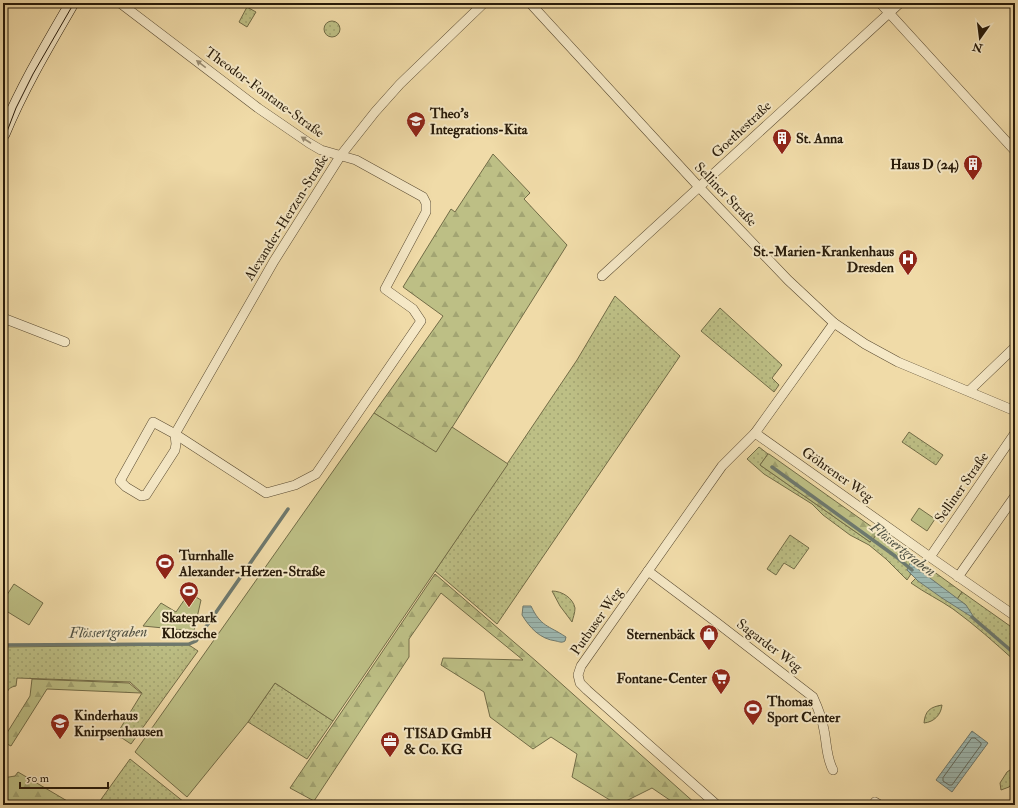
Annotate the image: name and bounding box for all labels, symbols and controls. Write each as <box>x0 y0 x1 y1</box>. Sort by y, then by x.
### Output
north arrow <box>960 18 1000 58</box>
text: N <box>970 39 985 55</box>
street label: Theodor-Fontane-Straße <box>202 43 328 142</box>
one-way arrow <box>195 60 206 68</box>
street label: Goethestraße <box>708 97 775 161</box>
place label: Theo's Integrations-Kita <box>429 105 529 139</box>
school or university icon: Theo's Integrations-Kita <box>405 110 427 138</box>
building icon: St. Anna <box>771 127 793 155</box>
place label: St. Anna <box>796 130 844 147</box>
one-way arrow <box>301 136 311 144</box>
street label: Alexander-Herzen-Straße <box>240 151 332 285</box>
building icon: Haus D (24) <box>962 153 984 181</box>
place label: Haus D (24) <box>890 156 959 173</box>
street label: Selliner Straße <box>691 159 761 230</box>
place label: St.-Marien-Krankenhaus Dresden <box>753 243 895 276</box>
hospital icon: St.-Marien-Krankenhaus Dresden <box>897 248 919 276</box>
street label: Göhrener Weg <box>799 443 878 506</box>
street label: Selliner Straße <box>931 449 992 526</box>
water label: Flössertgraben <box>865 517 939 581</box>
place label: Turnhalle Alexander-Herzen-Straße <box>178 547 325 580</box>
sports icon: Turnhalle Alexander-Herzen-Straße <box>154 552 176 580</box>
sports icon: Skatepark Klotzsche <box>178 580 200 608</box>
street label: Putbuser Weg <box>567 583 627 658</box>
place label: Skatepark Klotzsche <box>161 609 217 642</box>
street label: Sagarder Weg <box>733 615 807 676</box>
water label: Flössertgraben <box>68 622 147 643</box>
shop icon: Sternenbäck <box>698 623 720 651</box>
place label: Sternenbäck <box>626 626 695 643</box>
supermarket icon: Fontane-Center <box>710 667 732 695</box>
place label: Fontane-Center <box>617 670 708 687</box>
place label: Thomas Sport Center <box>766 693 841 727</box>
sports icon: Thomas Sport Center <box>742 698 764 726</box>
place label: Kinderhaus Knirpsenhausen <box>74 707 164 741</box>
school or university icon: Kinderhaus Knirpsenhausen <box>49 712 71 740</box>
place label: TISAD GmbH & Co. KG <box>403 725 492 758</box>
office icon: TISAD GmbH & Co. KG <box>379 730 401 758</box>
scale bar <box>20 764 108 790</box>
text: 50 m <box>26 771 50 786</box>

